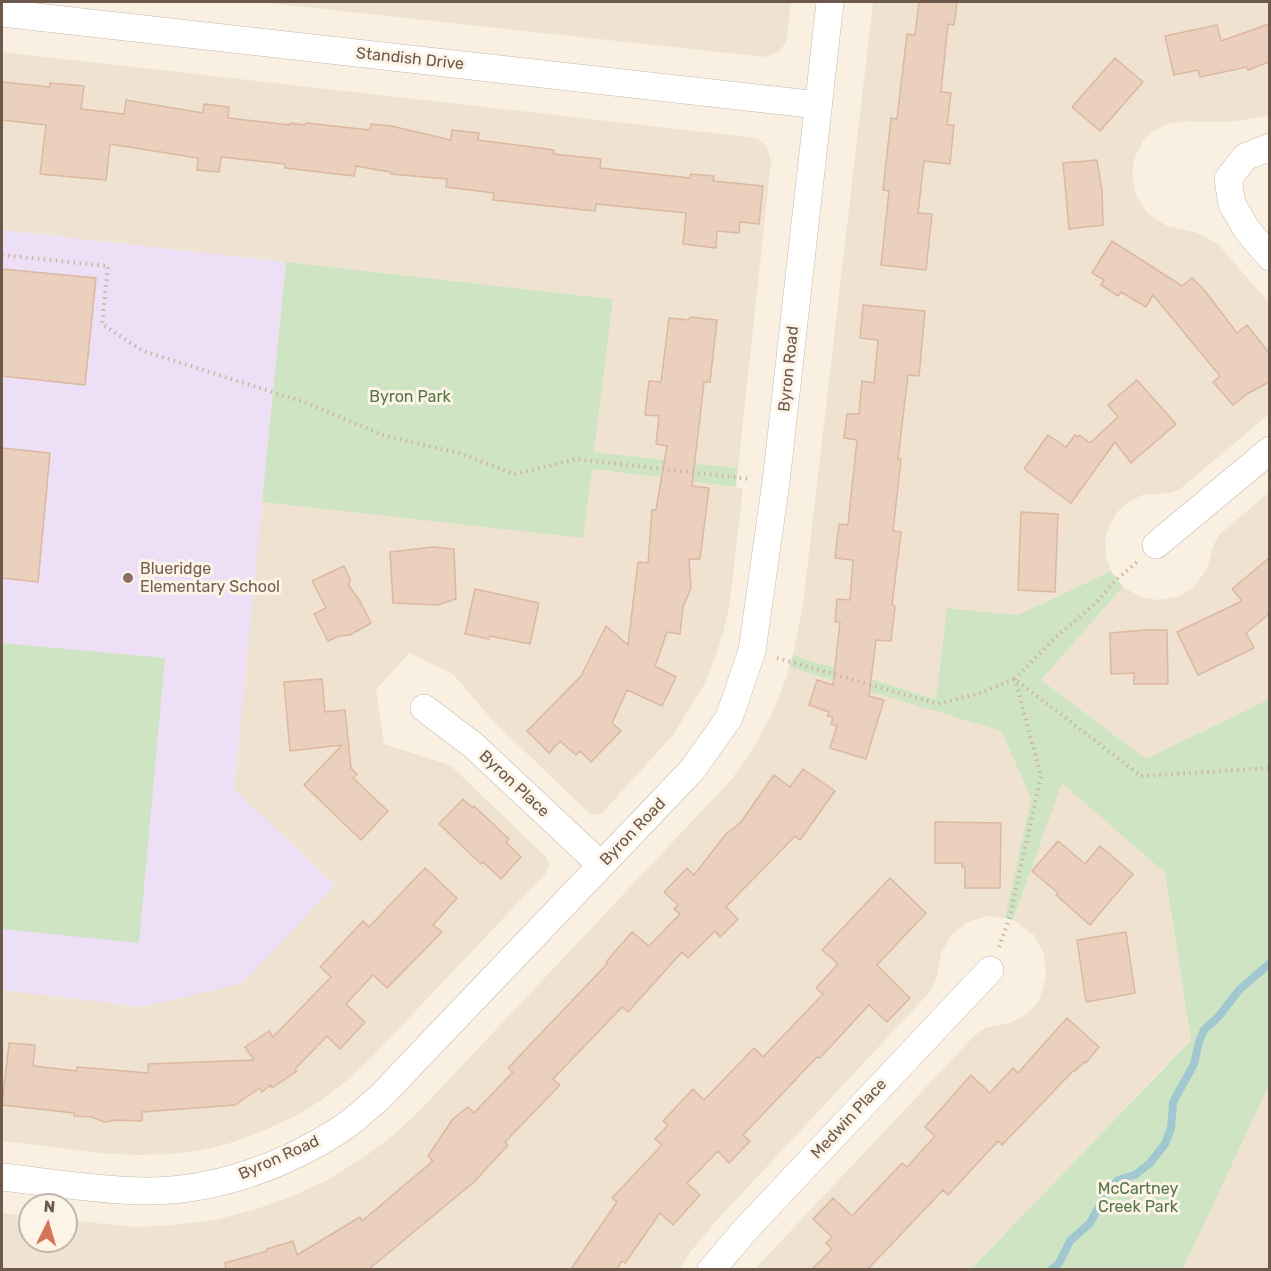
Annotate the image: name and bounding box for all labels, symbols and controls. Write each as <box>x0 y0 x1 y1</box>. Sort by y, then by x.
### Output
street label: Standish Drive <box>355 44 465 74</box>
street label: Byron Road <box>775 325 803 413</box>
park label: Byron Park <box>369 387 451 407</box>
place label: Blueridge Elementary School <box>140 559 280 597</box>
marker: Blueridge Elementary School <box>121 571 135 585</box>
street label: Byron Place <box>475 747 553 821</box>
street label: Byron Road <box>596 794 670 870</box>
street label: Medwin Place <box>807 1075 891 1163</box>
street label: Byron Road <box>236 1132 322 1184</box>
park label: McCartney Creek Park <box>1098 1179 1178 1217</box>
north arrow <box>18 1193 78 1253</box>
text: N <box>43 1197 56 1217</box>

